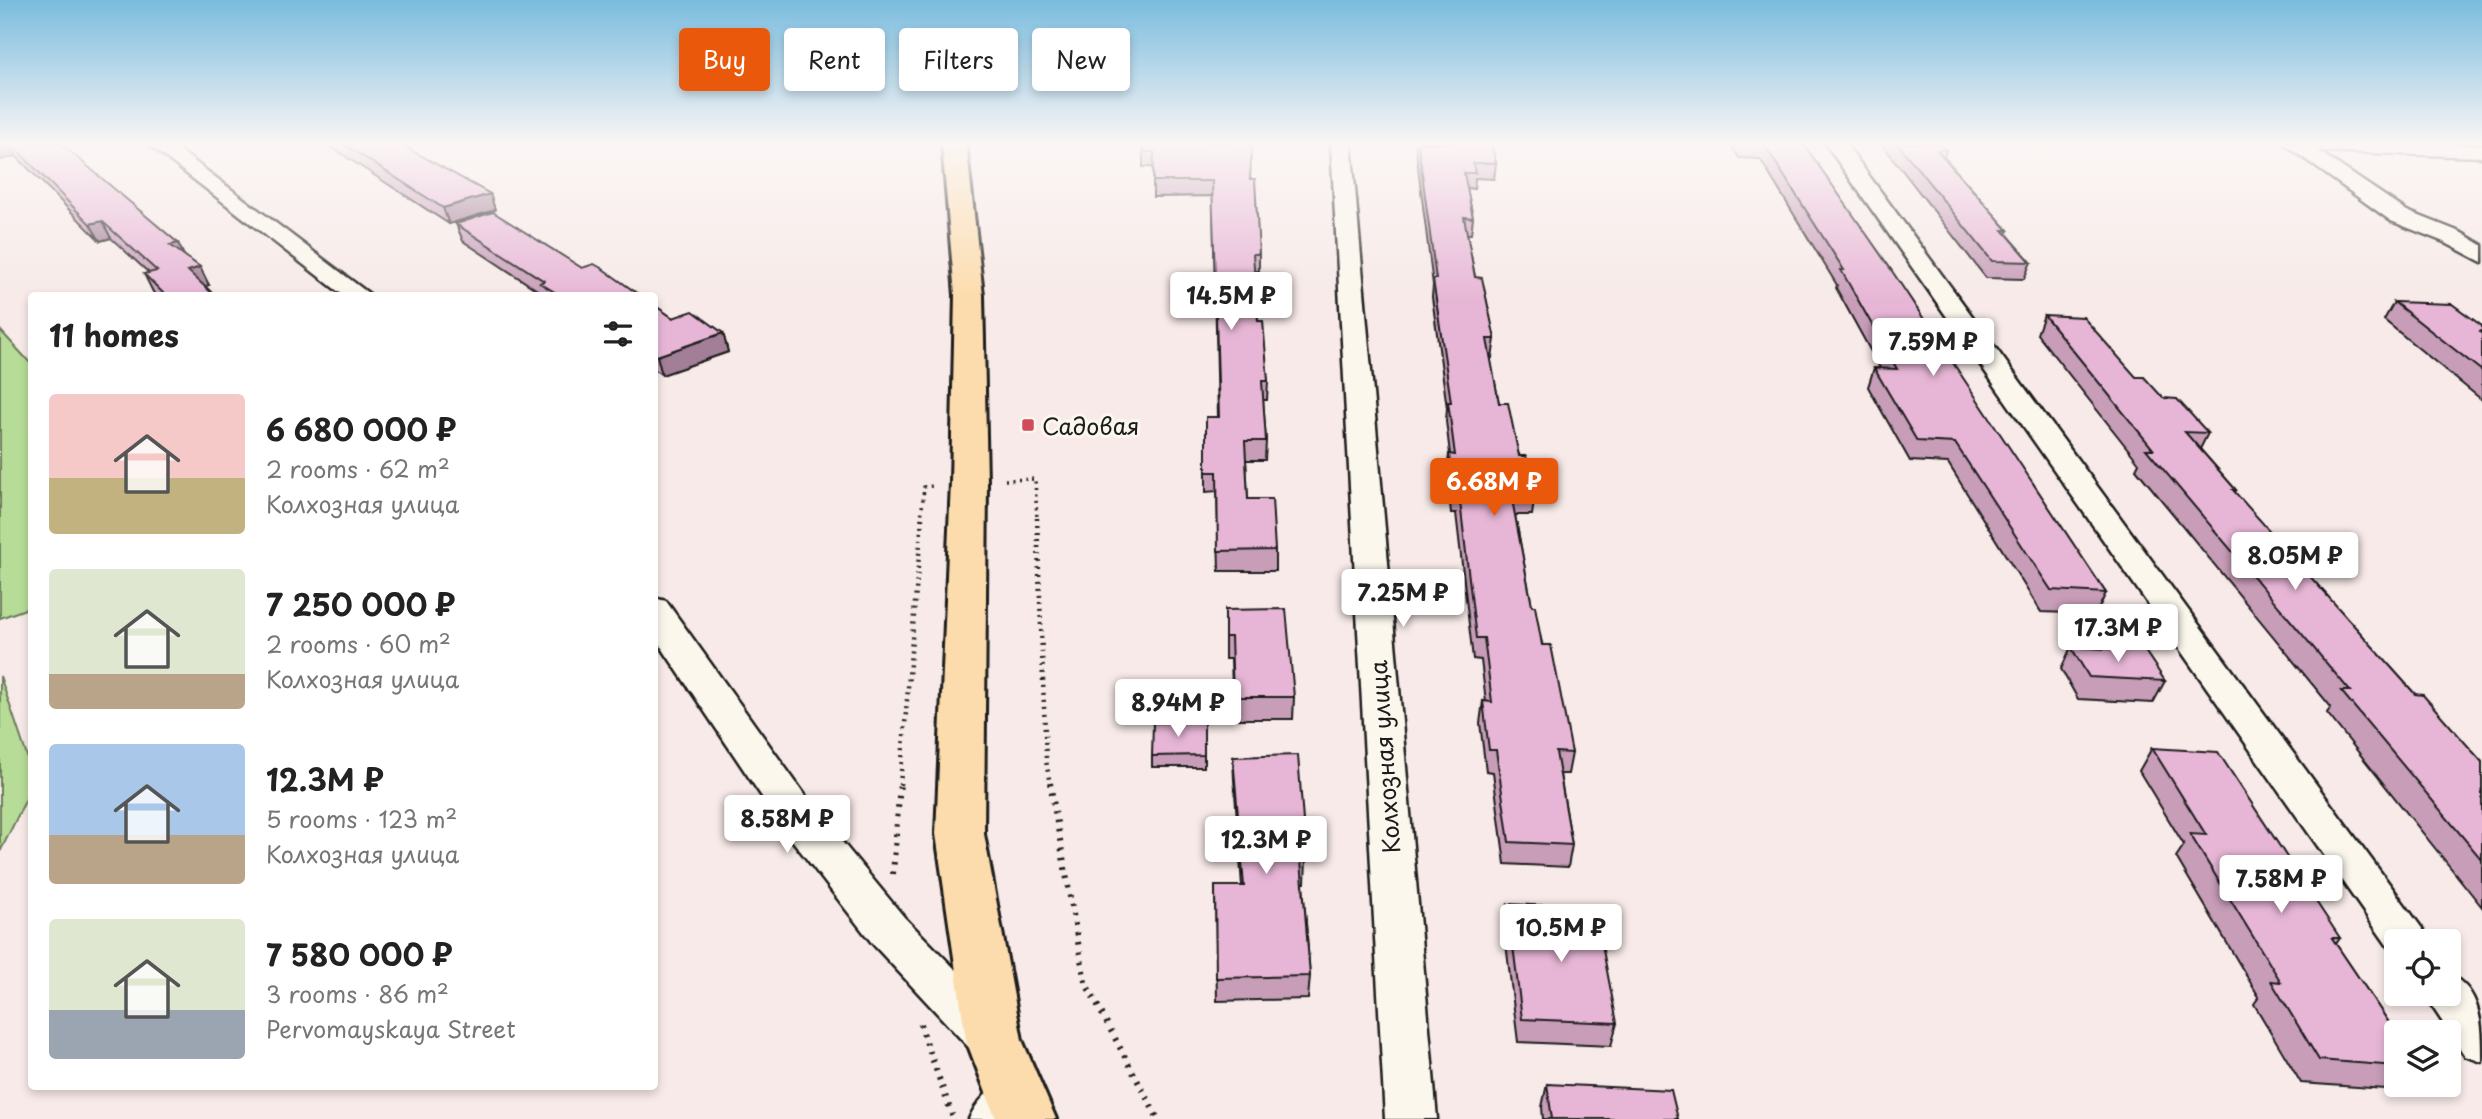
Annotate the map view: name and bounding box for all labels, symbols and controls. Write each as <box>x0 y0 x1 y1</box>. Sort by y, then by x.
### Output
chip: Buy <box>679 28 770 91</box>
chip: Rent <box>784 28 885 91</box>
chip: Filters <box>899 28 1018 91</box>
chip: New <box>1032 28 1130 91</box>
pin: 14.5M ₽ <box>1166 272 1296 332</box>
text: 14.5M ₽ <box>1186 277 1276 312</box>
text: 11 homes <box>49 312 179 357</box>
icon: filters <box>599 315 637 353</box>
pin: 7.59M ₽ <box>1868 318 1998 378</box>
text: 7.59M ₽ <box>1888 323 1978 358</box>
text: 6 680 000 ₽ <box>266 406 456 451</box>
place label: Садовая <box>1042 408 1139 443</box>
marker: Садовая <box>1020 417 1036 433</box>
icon: home <box>105 422 189 506</box>
text: 2 rooms · 62 m² <box>266 451 450 486</box>
pin: 6.68M ₽ <box>1429 458 1559 518</box>
text: 6.68M ₽ <box>1446 463 1542 498</box>
text: Колхозная улица <box>266 486 459 521</box>
pin: 8.05M ₽ <box>2230 532 2360 592</box>
text: 8.05M ₽ <box>2247 537 2343 572</box>
pin: 7.25M ₽ <box>1338 570 1468 629</box>
text: 7.25M ₽ <box>1357 574 1449 609</box>
text: 7 250 000 ₽ <box>266 581 455 626</box>
icon: home <box>105 597 189 681</box>
pin: 17.3M ₽ <box>2053 604 2183 664</box>
text: 17.3M ₽ <box>2074 609 2162 644</box>
text: 2 rooms · 60 m² <box>266 626 451 661</box>
street label: Колхозная улица <box>1360 659 1408 855</box>
text: Колхозная улица <box>266 661 459 696</box>
pin: 8.94M ₽ <box>1113 680 1243 739</box>
text: 8.94M ₽ <box>1131 684 1225 719</box>
text: 12.3M ₽ <box>266 756 384 801</box>
icon: home <box>105 772 189 856</box>
pin: 8.58M ₽ <box>722 796 852 855</box>
text: 8.58M ₽ <box>740 800 834 835</box>
text: 5 rooms · 123 m² <box>266 801 457 836</box>
pin: 12.3M ₽ <box>1201 816 1331 876</box>
text: 12.3M ₽ <box>1221 821 1311 856</box>
text: Колхозная улица <box>266 836 459 871</box>
pin: 7.58M ₽ <box>2216 856 2346 915</box>
text: 7.58M ₽ <box>2236 860 2326 895</box>
pin: 10.5M ₽ <box>1496 904 1626 964</box>
text: 10.5M ₽ <box>1516 909 1606 944</box>
map controls <box>2384 929 2461 1097</box>
button: locate <box>2384 929 2461 1006</box>
text: 7 580 000 ₽ <box>266 931 453 976</box>
icon: home <box>105 947 189 1031</box>
text: 3 rooms · 86 m² <box>266 976 449 1011</box>
text: Pervomayskaya Street <box>266 1011 516 1046</box>
button: layers <box>2384 1020 2461 1097</box>

